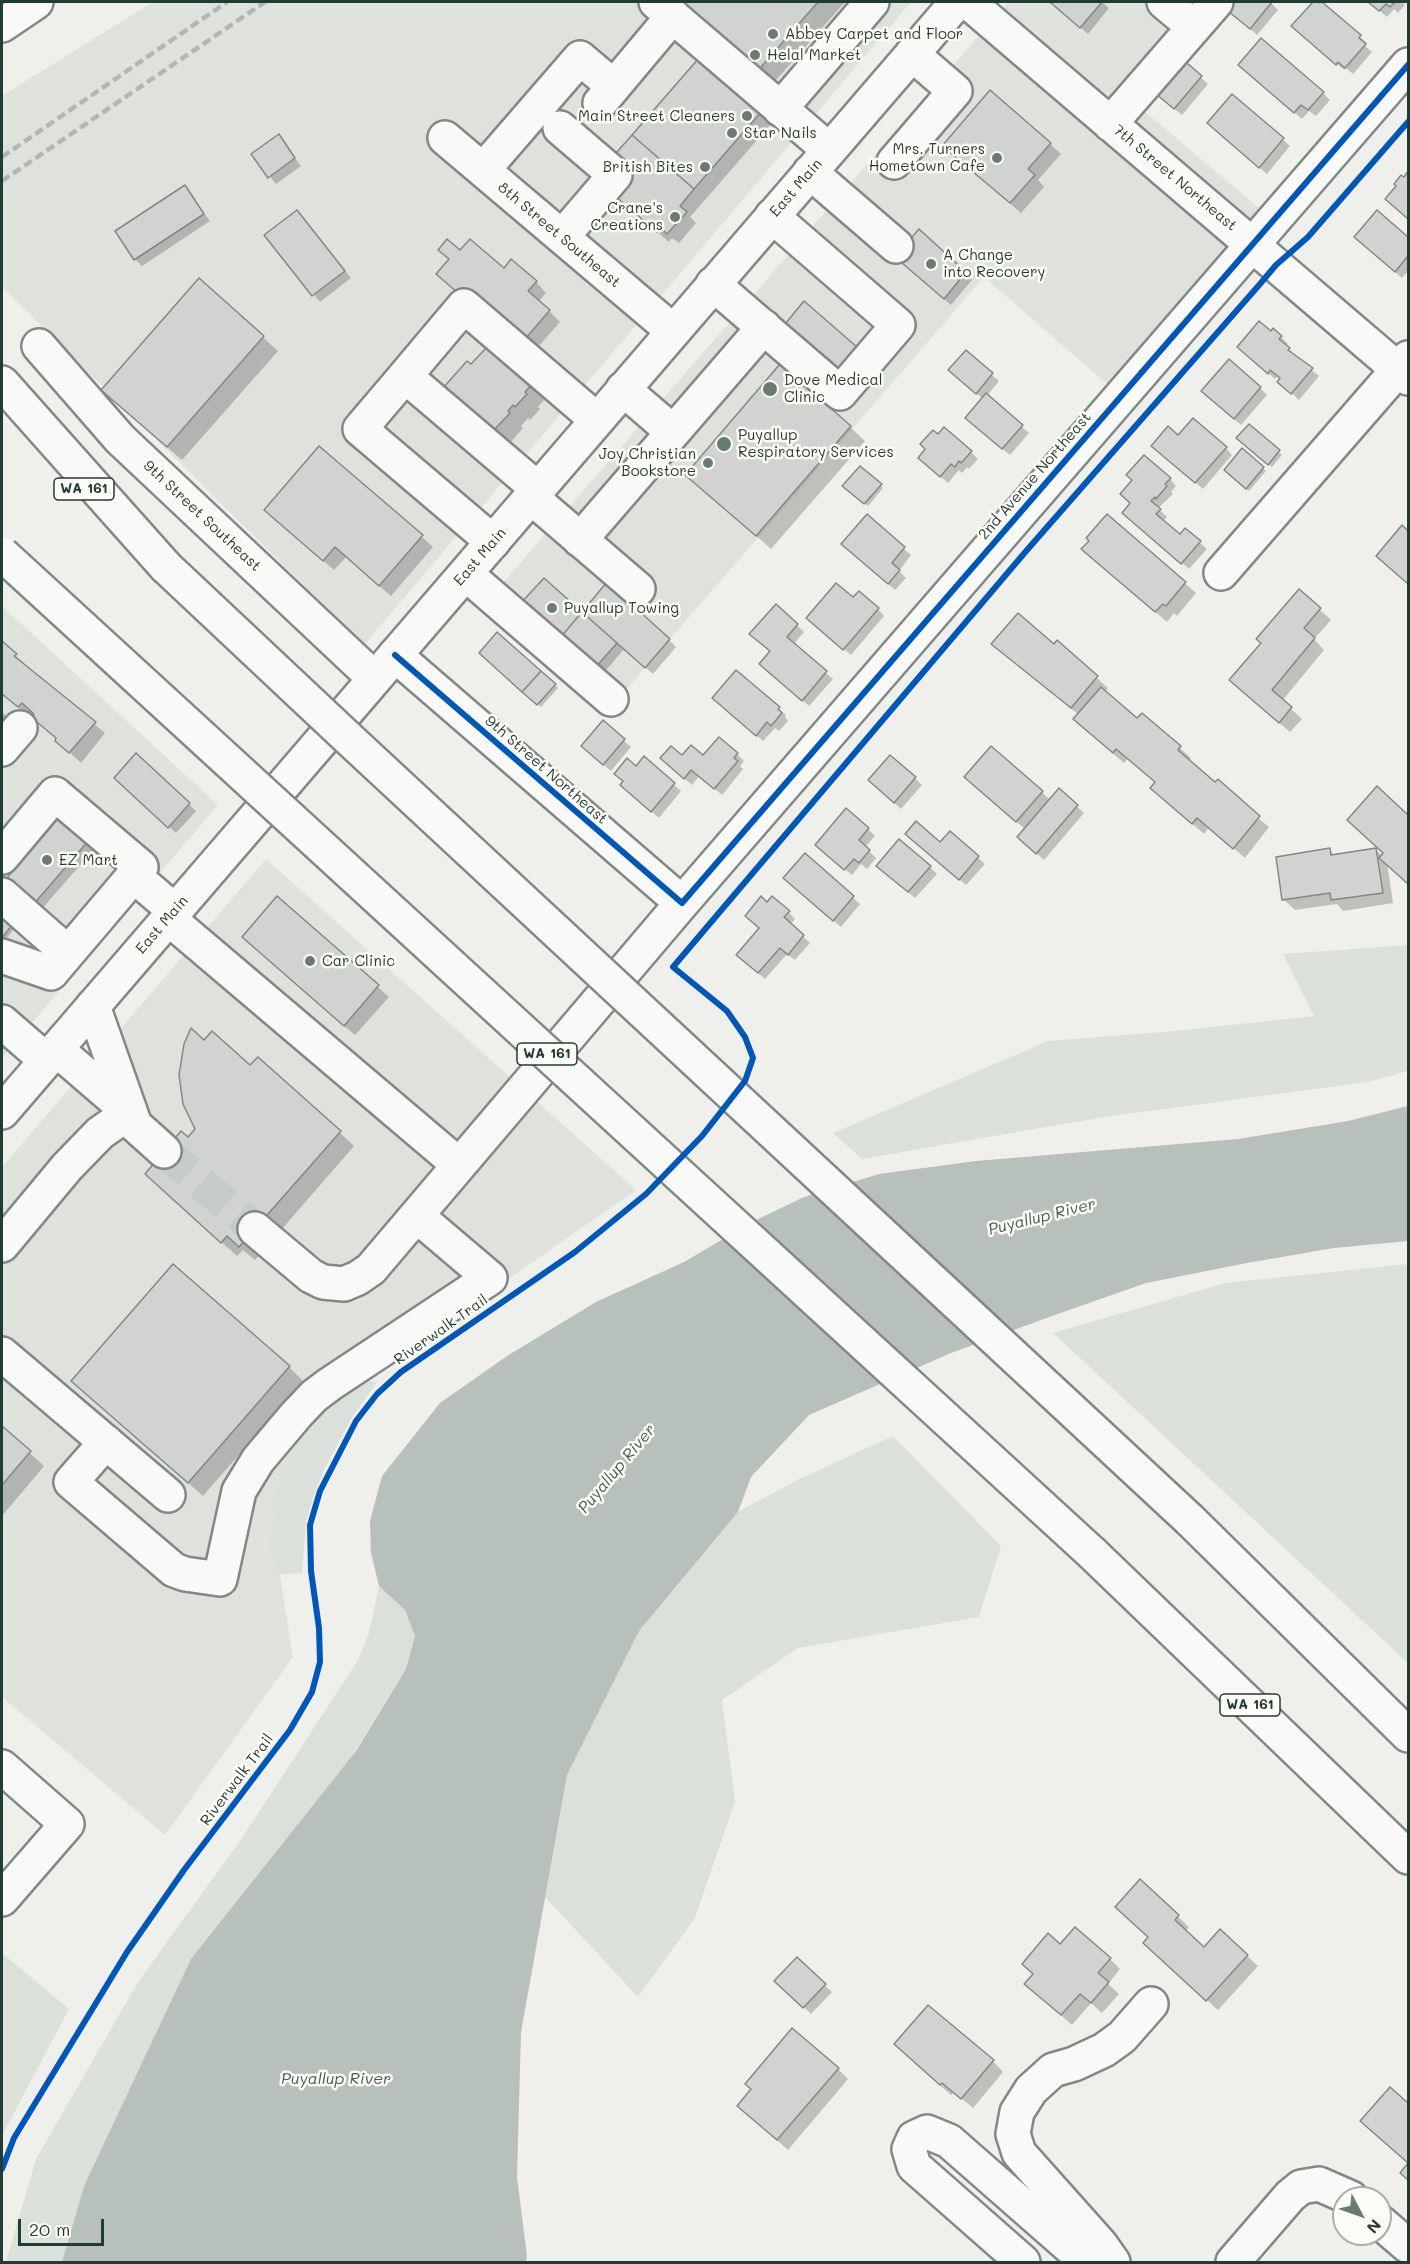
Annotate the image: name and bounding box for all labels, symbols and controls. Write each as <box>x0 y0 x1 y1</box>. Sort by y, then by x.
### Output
place label: Abbey Carpet and Floor <box>785 25 963 43</box>
marker: Abbey Carpet and Floor <box>766 27 780 41</box>
place label: Helal Market <box>767 46 861 64</box>
marker: Helal Market <box>748 48 762 62</box>
place label: Main Street Cleaners <box>578 107 735 125</box>
marker: Main Street Cleaners <box>740 109 754 123</box>
street label: 7th Street Northeast <box>1110 121 1240 235</box>
place label: Star Nails <box>744 124 817 142</box>
marker: Star Nails <box>725 126 739 140</box>
place label: Mrs. Turners Hometown Cafe <box>869 140 985 175</box>
marker: Mrs. Turners Hometown Cafe <box>990 151 1004 165</box>
street label: East Main <box>766 155 826 221</box>
place label: British Bites <box>603 158 693 176</box>
marker: British Bites <box>698 160 712 174</box>
street label: 8th Street Southeast <box>494 178 624 292</box>
place label: Crane's Creations <box>590 199 663 234</box>
marker: Crane's Creations <box>668 210 682 224</box>
place label: A Change into Recovery <box>943 246 1045 281</box>
marker: A Change into Recovery <box>924 257 938 271</box>
place label: Dove Medical Clinic <box>784 371 882 406</box>
marker: Dove Medical Clinic <box>761 380 779 398</box>
street label: 2nd Avenue Northeast <box>975 409 1095 543</box>
place label: Puyallup Respiratory Services <box>738 426 894 461</box>
marker: Puyallup Respiratory Services <box>715 435 733 453</box>
place label: Joy Christian Bookstore <box>599 445 696 480</box>
marker: Joy Christian Bookstore <box>701 456 715 470</box>
street label: 9th Street Southeast <box>139 457 265 575</box>
road number: WA 161 <box>54 478 114 500</box>
street label: East Main <box>450 524 510 590</box>
place label: Puyallup Towing <box>564 599 679 617</box>
marker: Puyallup Towing <box>545 601 559 615</box>
street label: 9th Street Northeast <box>481 712 611 828</box>
place label: EZ Mart <box>59 851 118 869</box>
marker: EZ Mart <box>40 853 54 867</box>
street label: East Main <box>132 892 192 958</box>
place label: Car Clinic <box>322 952 395 970</box>
marker: Car Clinic <box>303 954 317 968</box>
road number: WA 161 <box>517 1043 577 1065</box>
water label: Puyallup River <box>986 1194 1098 1240</box>
street label: Riverwalk Trail <box>391 1291 491 1369</box>
water label: Puyallup River <box>574 1421 660 1517</box>
road number: WA 161 <box>1220 1694 1280 1716</box>
street label: Riverwalk Trail <box>197 1731 277 1829</box>
water label: Puyallup River <box>281 2069 391 2089</box>
north arrow <box>1332 2186 1392 2246</box>
scale bar <box>21 2207 106 2245</box>
text: N <box>1363 2215 1386 2238</box>
text: 20 m <box>29 2217 70 2241</box>

